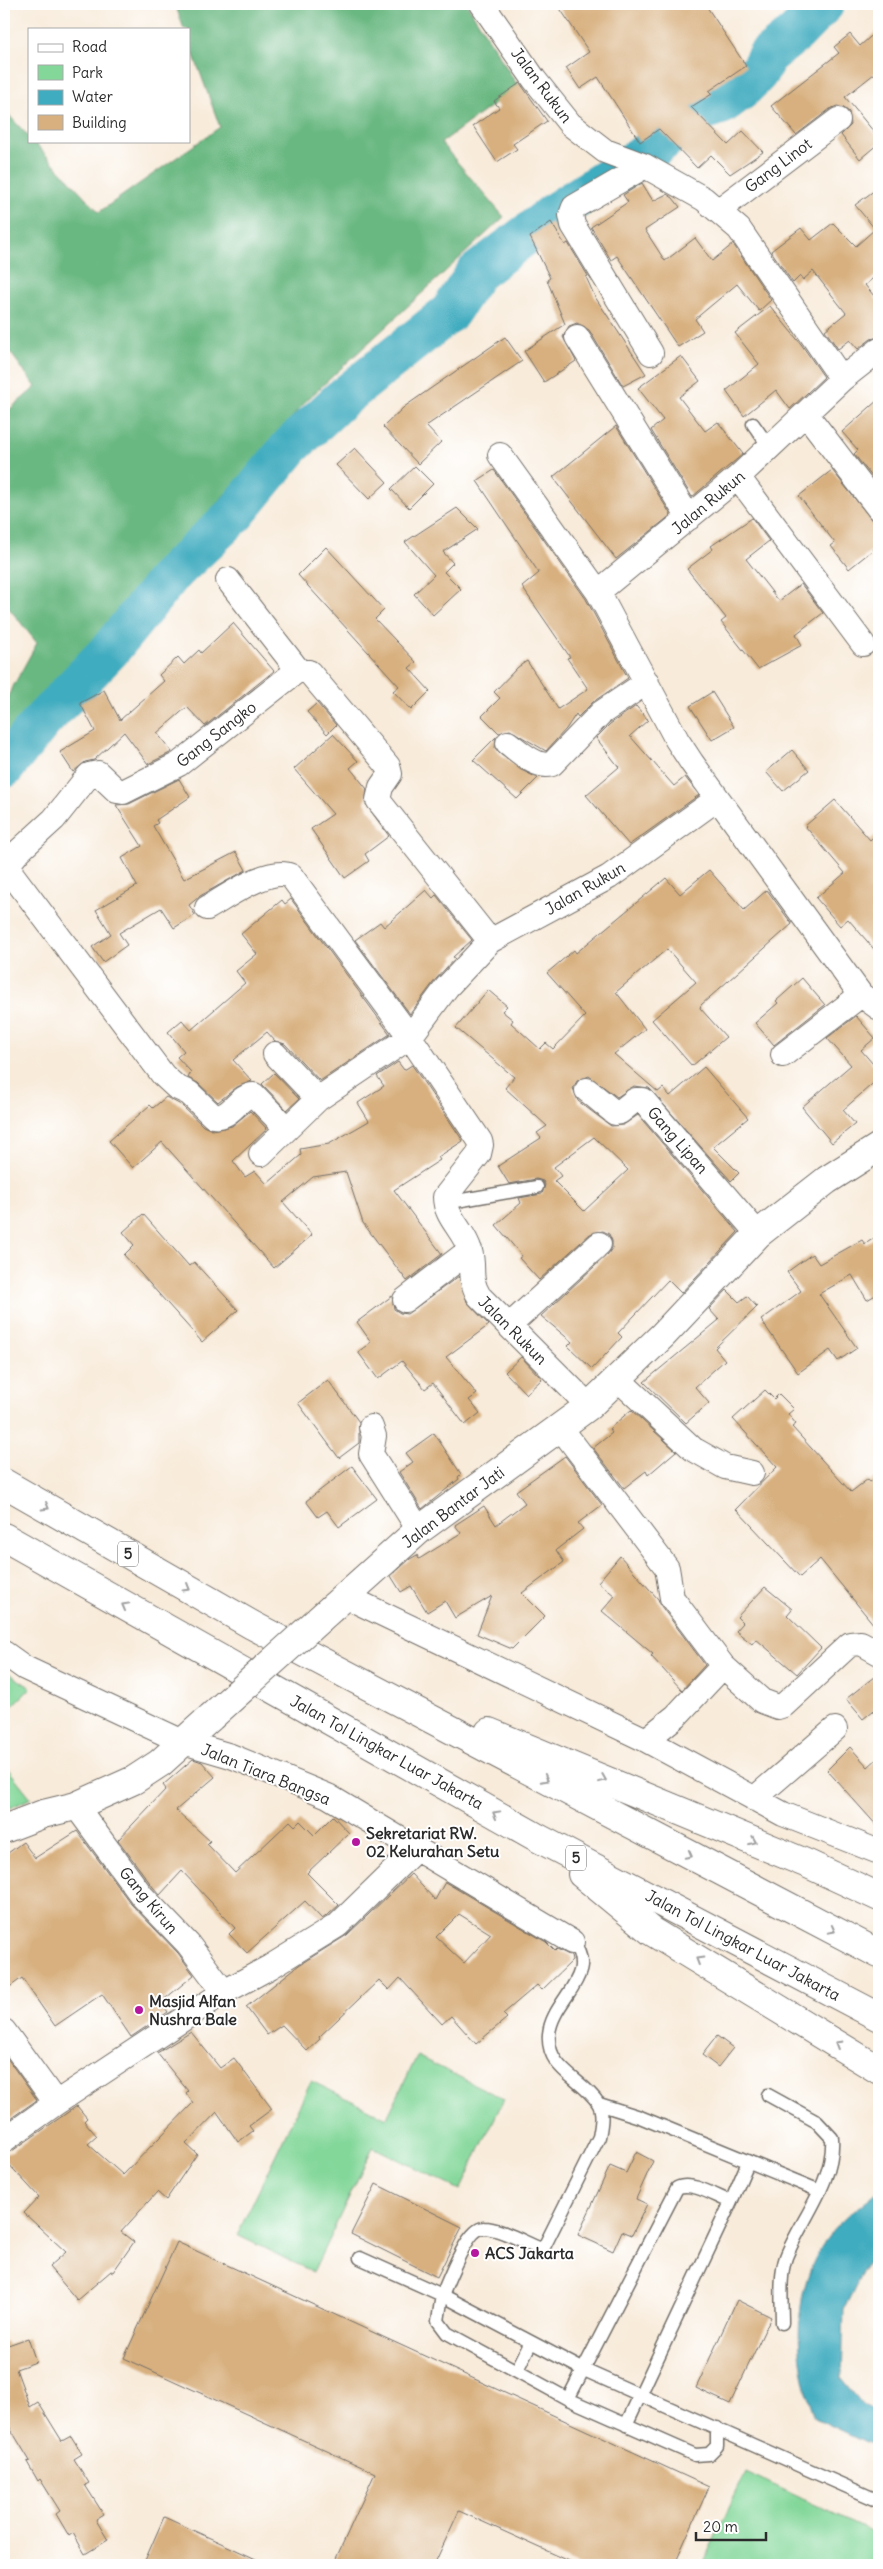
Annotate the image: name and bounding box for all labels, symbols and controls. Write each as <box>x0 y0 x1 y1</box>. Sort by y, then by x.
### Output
legend <box>28 28 190 142</box>
text: Road <box>72 37 107 56</box>
street label: Jalan Rukun <box>507 43 577 127</box>
text: Park <box>72 63 103 82</box>
text: Water <box>72 87 113 106</box>
text: Building <box>72 113 127 132</box>
street label: Gang Linot <box>741 133 816 197</box>
street label: Jalan Rukun <box>667 466 749 538</box>
street label: Gang Sangko <box>172 697 260 771</box>
street label: Jalan Rukun <box>541 857 629 919</box>
street label: Gang Lipan <box>643 1102 713 1178</box>
street label: Jalan Rukun <box>474 1291 552 1369</box>
street label: Jalan Bantar Jati <box>398 1462 508 1552</box>
one-way arrow <box>41 1500 50 1510</box>
road number: 5 <box>118 1542 138 1566</box>
one-way arrow <box>181 1582 190 1592</box>
one-way arrow <box>122 1602 131 1612</box>
street label: Jalan Tol Lingkar Luar Jakarta <box>287 1691 487 1813</box>
street label: Jalan Tiara Bangsa <box>198 1739 334 1809</box>
one-way arrow <box>539 1773 548 1783</box>
one-way arrow <box>598 1773 606 1783</box>
one-way arrow <box>492 1810 501 1820</box>
place label: Sekretariat RW. 02 Kelurahan Setu <box>366 1823 500 1861</box>
one-way arrow <box>748 1835 757 1845</box>
marker: Sekretariat RW. 02 Kelurahan Setu <box>350 1836 362 1848</box>
road number: 5 <box>566 1846 586 1870</box>
one-way arrow <box>683 1848 692 1858</box>
street label: Gang Kirun <box>115 1862 183 1938</box>
street label: Jalan Tol Lingkar Luar Jakarta <box>642 1885 844 2005</box>
one-way arrow <box>827 1924 836 1934</box>
one-way arrow <box>695 1956 704 1966</box>
place label: Masjid Alfan Nushra Bale <box>149 1991 237 2029</box>
marker: Masjid Alfan Nushra Bale <box>133 2004 145 2016</box>
one-way arrow <box>834 2041 843 2051</box>
place label: ACS Jakarta <box>485 2243 574 2263</box>
marker: ACS Jakarta <box>469 2247 481 2259</box>
scale bar <box>696 2509 766 2541</box>
text: 20 m <box>703 2517 738 2536</box>

